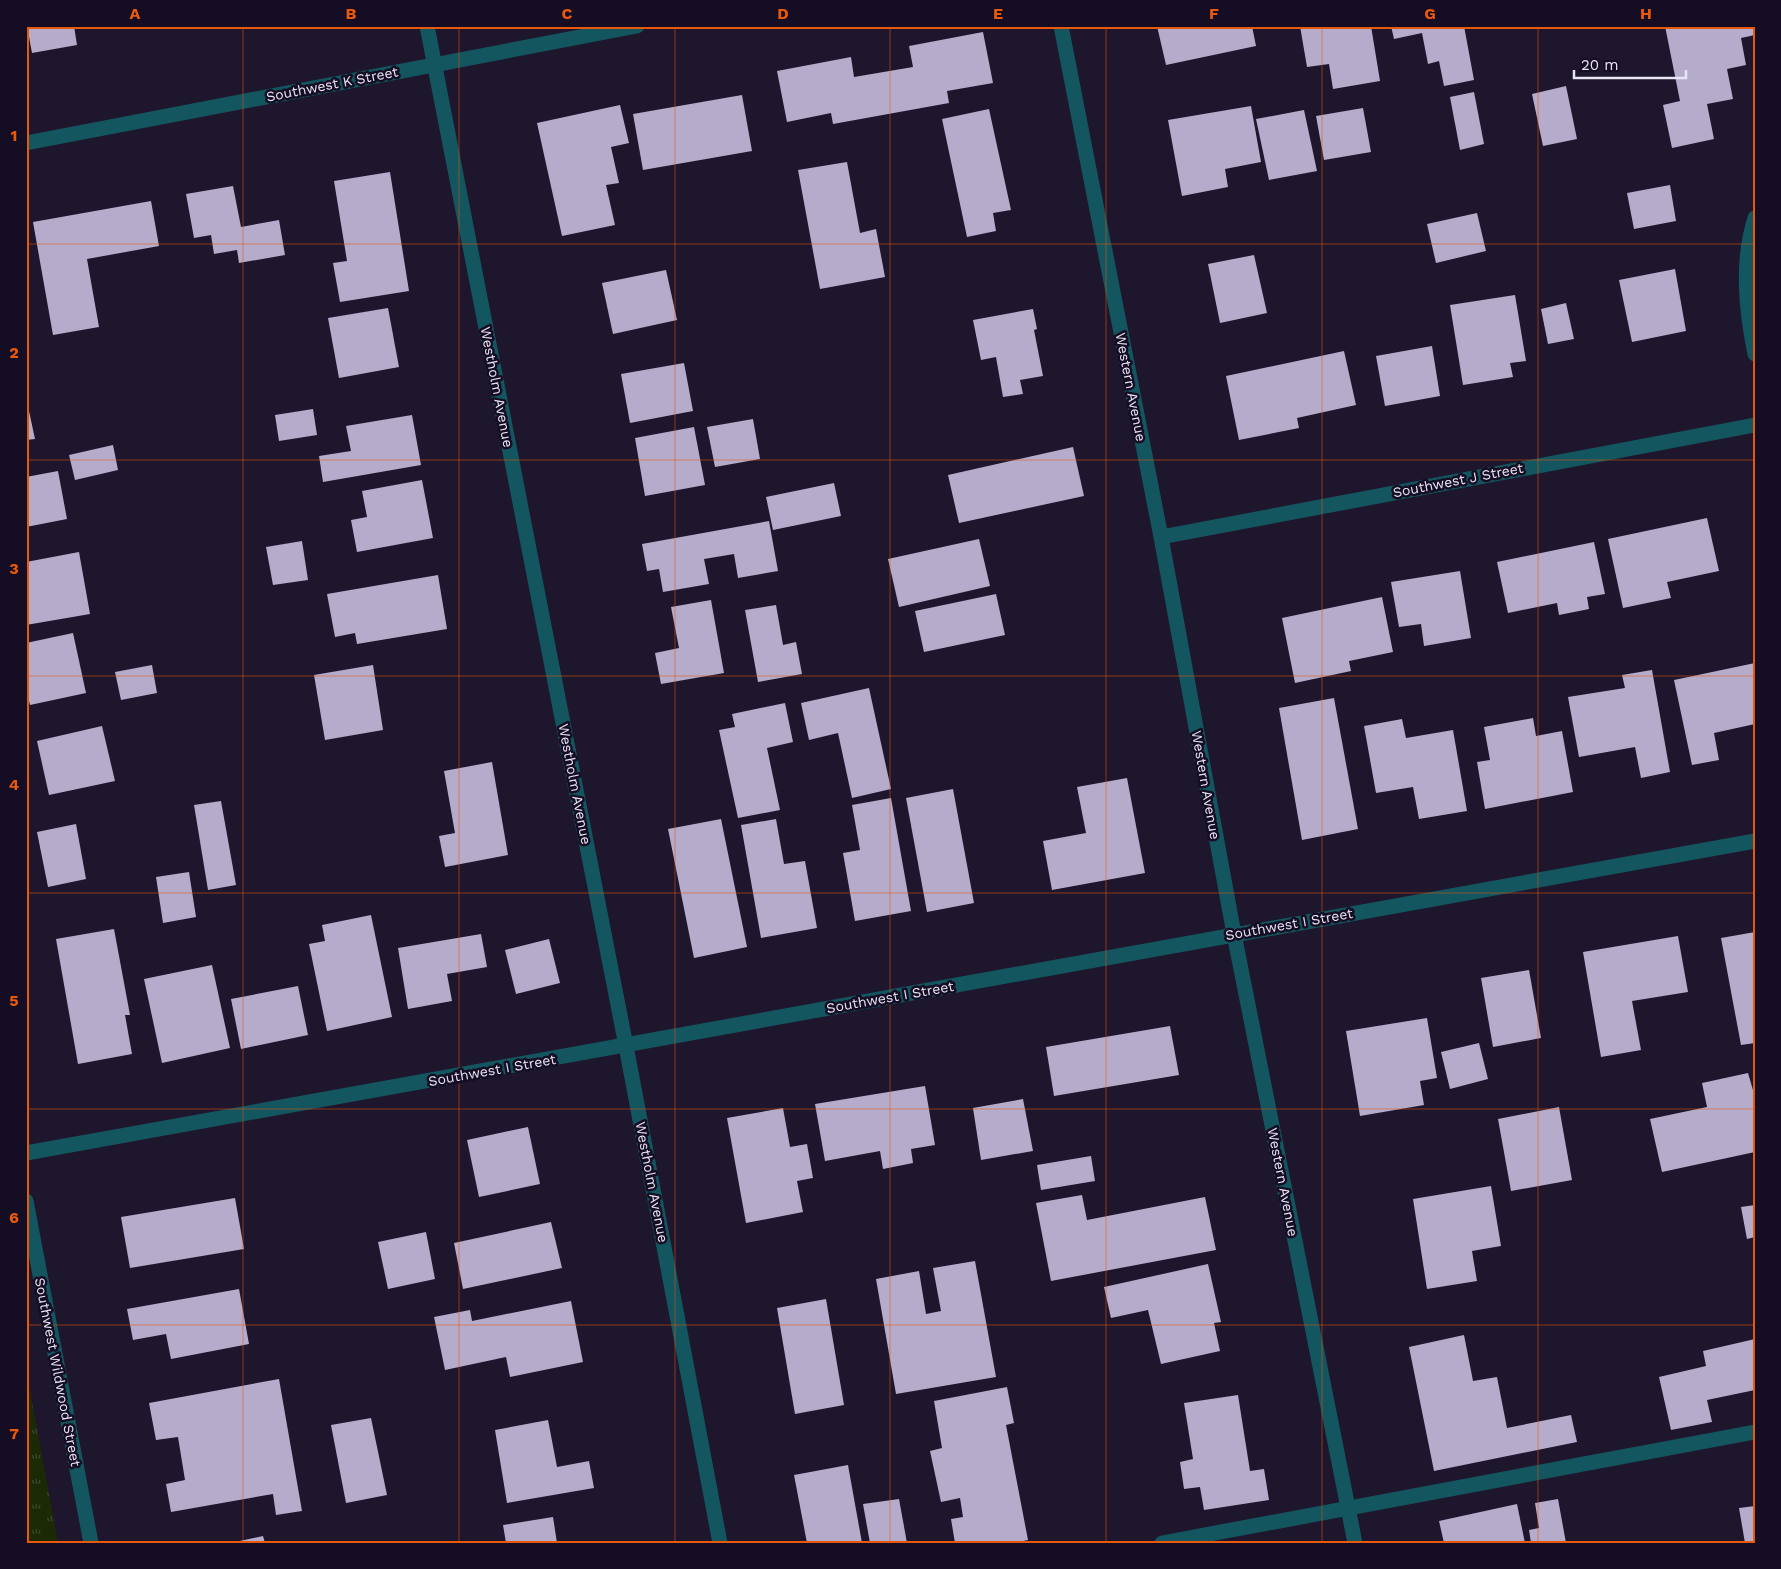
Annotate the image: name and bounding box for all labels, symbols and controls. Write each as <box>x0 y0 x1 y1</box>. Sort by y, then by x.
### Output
text: A <box>130 4 141 23</box>
text: B <box>346 4 357 23</box>
text: C <box>562 4 573 23</box>
text: D <box>777 4 789 23</box>
text: E <box>993 4 1003 23</box>
text: F <box>1209 4 1219 23</box>
text: G <box>1424 4 1436 23</box>
text: H <box>1640 4 1652 23</box>
scale bar <box>1574 48 1686 80</box>
text: 20 m <box>1581 56 1619 74</box>
street label: Southwest K Street <box>265 63 399 105</box>
text: 1 <box>11 126 17 145</box>
street label: Westholm Avenue <box>477 325 517 449</box>
street label: Western Avenue <box>1113 331 1149 443</box>
text: 2 <box>9 343 19 362</box>
street label: Southwest J Street <box>1391 459 1525 500</box>
text: 3 <box>9 559 19 578</box>
street label: Westholm Avenue <box>555 722 595 846</box>
street label: Western Avenue <box>1189 729 1223 841</box>
text: 4 <box>9 775 19 794</box>
street label: Southwest I Street <box>1224 905 1354 943</box>
street label: Southwest I Street <box>825 978 955 1016</box>
text: 5 <box>9 991 19 1010</box>
street label: Southwest I Street <box>427 1051 557 1089</box>
street label: Westholm Avenue <box>632 1120 672 1244</box>
street label: Western Avenue <box>1265 1126 1301 1238</box>
text: 6 <box>9 1208 19 1227</box>
street label: Southwest Wildwood Street <box>32 1276 84 1468</box>
text: 7 <box>9 1424 19 1443</box>

